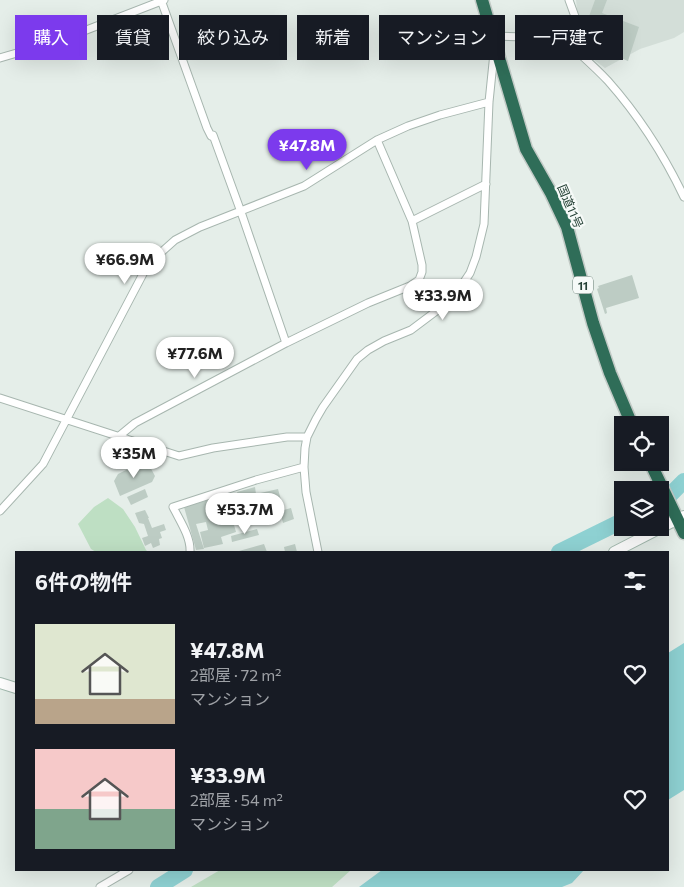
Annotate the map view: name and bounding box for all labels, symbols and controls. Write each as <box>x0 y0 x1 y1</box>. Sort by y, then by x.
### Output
chip: 購入 <box>15 15 87 60</box>
chip: 賃貸 <box>97 15 169 60</box>
chip: 絞り込み <box>179 15 287 60</box>
chip: 新着 <box>297 15 369 60</box>
chip: マンション <box>379 15 505 60</box>
chip: 一戸建て <box>515 15 623 60</box>
pin: ¥47.8M <box>266 128 348 171</box>
text: ¥47.8M <box>279 135 335 154</box>
street label: 国道11号 <box>556 182 586 230</box>
pin: ¥66.9M <box>84 242 166 285</box>
text: ¥66.9M <box>95 249 155 268</box>
road number: 11 <box>573 276 593 294</box>
pin: ¥33.9M <box>402 278 484 321</box>
text: ¥33.9M <box>414 285 472 304</box>
pin: ¥77.6M <box>154 336 236 379</box>
text: ¥77.6M <box>167 343 223 362</box>
map controls <box>614 416 669 536</box>
button: locate <box>614 416 669 471</box>
pin: ¥35M <box>104 436 164 479</box>
text: ¥35M <box>112 443 156 462</box>
button: layers <box>614 481 669 536</box>
pin: ¥53.7M <box>204 492 286 535</box>
text: ¥53.7M <box>216 499 274 518</box>
icon: filters <box>621 567 649 595</box>
text: 6件の物件 <box>35 569 132 594</box>
text: ¥47.8M <box>190 637 265 662</box>
icon: home <box>75 644 135 704</box>
icon: heart <box>621 660 649 688</box>
text: 2部屋 · 72 m² <box>190 665 282 684</box>
text: マンション <box>190 689 270 708</box>
text: ¥33.9M <box>190 762 266 787</box>
icon: home <box>75 769 135 829</box>
icon: heart <box>621 785 649 813</box>
text: 2部屋 · 54 m² <box>190 790 283 809</box>
text: マンション <box>190 814 270 833</box>

